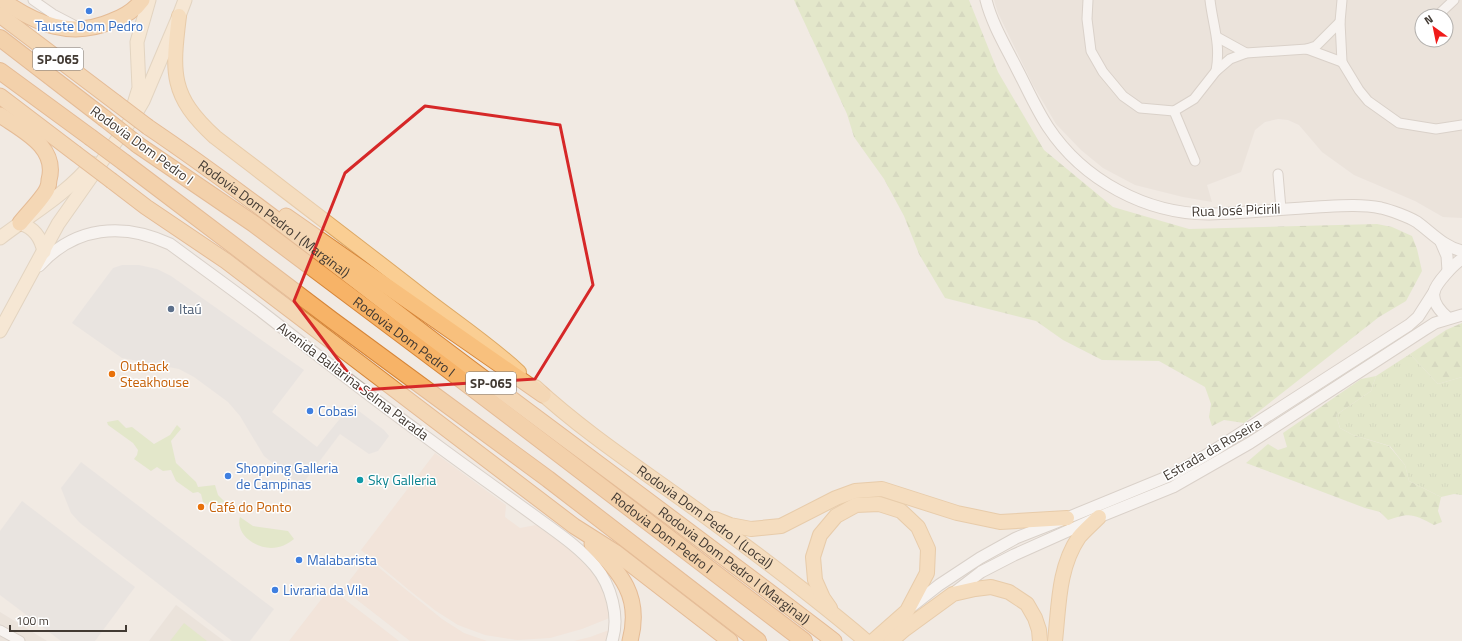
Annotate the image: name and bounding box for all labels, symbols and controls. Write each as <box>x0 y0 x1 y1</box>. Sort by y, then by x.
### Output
marker: Tauste Dom Pedro <box>84 6 94 16</box>
north arrow <box>1414 8 1454 48</box>
text: N <box>1421 11 1436 28</box>
place label: Tauste Dom Pedro <box>35 15 143 36</box>
road number: SP-065 <box>33 48 83 70</box>
street label: Rodovia Dom Pedro I <box>86 100 198 189</box>
street label: Rodovia Dom Pedro I (Marginal) <box>194 154 355 282</box>
street label: Rua José Picirili <box>1191 197 1281 222</box>
street label: Rodovia Dom Pedro I <box>349 291 460 382</box>
place label: Itaú <box>179 298 202 319</box>
marker: Itaú <box>166 304 176 314</box>
street label: Avenida Bailarina Selma Parada <box>273 316 434 445</box>
place label: Outback Steakhouse <box>120 355 189 392</box>
marker: Outback Steakhouse <box>107 369 117 379</box>
road number: SP-065 <box>466 372 516 394</box>
place label: Cobasi <box>318 400 357 421</box>
marker: Cobasi <box>305 406 315 416</box>
street label: Estrada da Roseira <box>1159 412 1265 485</box>
place label: Shopping Galleria de Campinas <box>236 457 338 494</box>
street label: Rodovia Dom Pedro I (Local) <box>634 463 776 573</box>
place label: Sky Galleria <box>368 469 436 490</box>
marker: Shopping Galleria de Campinas <box>223 471 233 481</box>
marker: Sky Galleria <box>355 475 365 485</box>
street label: Rodovia Dom Pedro I <box>608 489 716 577</box>
place label: Café do Ponto <box>209 496 292 517</box>
street label: Rodovia Dom Pedro I (Marginal) <box>654 501 815 629</box>
marker: Café do Ponto <box>196 502 206 512</box>
place label: Malabarista <box>307 549 377 570</box>
marker: Malabarista <box>294 555 304 565</box>
place label: Livraria da Vila <box>283 579 368 600</box>
marker: Livraria da Vila <box>270 585 280 595</box>
scale bar <box>10 607 126 633</box>
text: 100 m <box>16 611 49 630</box>

